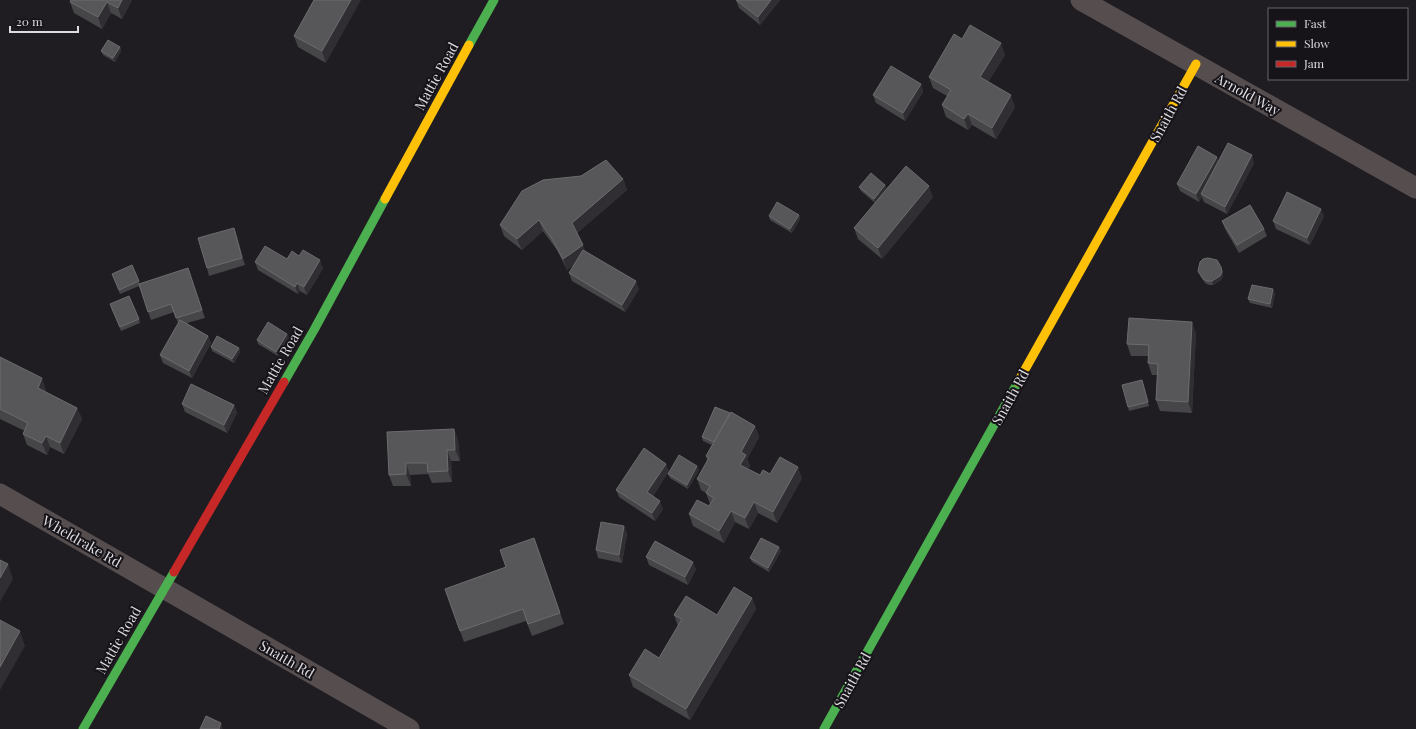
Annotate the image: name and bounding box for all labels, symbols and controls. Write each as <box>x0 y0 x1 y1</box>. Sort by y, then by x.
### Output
scale bar <box>10 8 78 34</box>
legend <box>1268 8 1408 80</box>
text: 20 m <box>16 13 43 29</box>
text: Fast <box>1304 15 1327 31</box>
text: Slow <box>1304 35 1330 51</box>
street label: Mattie Road <box>410 39 462 113</box>
text: Jam <box>1303 55 1325 71</box>
street label: Arnold Way <box>1211 68 1284 120</box>
street label: Snaith Rd <box>1145 83 1191 145</box>
street label: Mattie Road <box>253 323 307 397</box>
street label: Snaith Rd <box>987 366 1033 428</box>
street label: Wheldrake Rd <box>38 510 125 571</box>
street label: Mattie Road <box>91 603 145 677</box>
street label: Snaith Rd <box>256 636 318 682</box>
street label: Snaith Rd <box>829 649 875 711</box>

